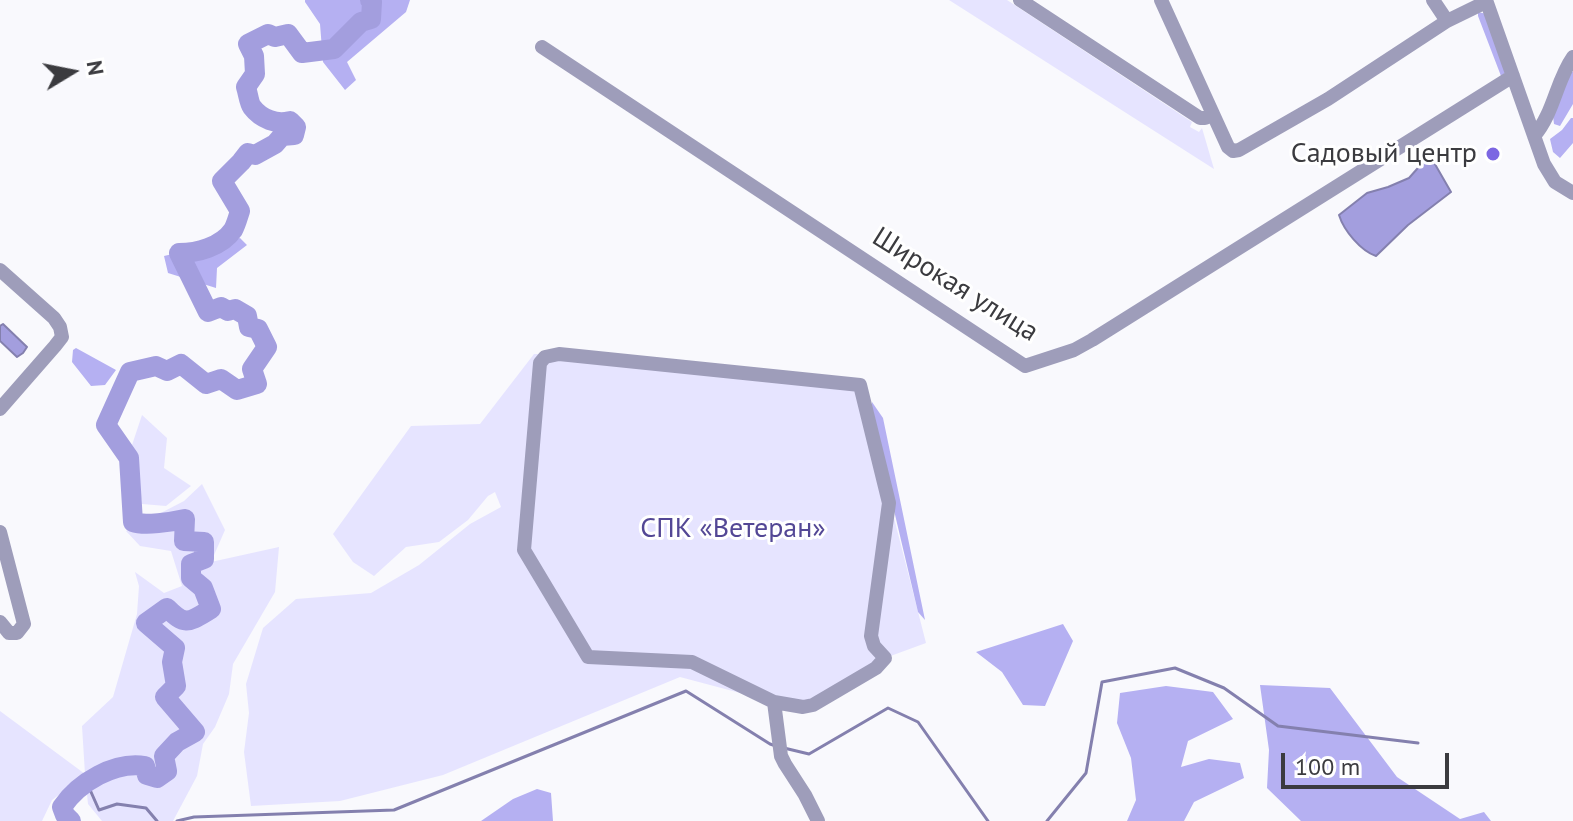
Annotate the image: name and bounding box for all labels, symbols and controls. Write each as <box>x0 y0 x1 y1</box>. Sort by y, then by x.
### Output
north arrow <box>32 32 112 112</box>
text: N <box>81 58 111 77</box>
place label: Садовый центр <box>1291 137 1477 171</box>
marker: Садовый центр <box>1484 145 1502 163</box>
street label: Широкая улица <box>866 221 1044 349</box>
park label: СПК «Ветеран» <box>640 512 826 546</box>
scale bar <box>1285 737 1453 787</box>
text: 100 m <box>1295 751 1360 782</box>

